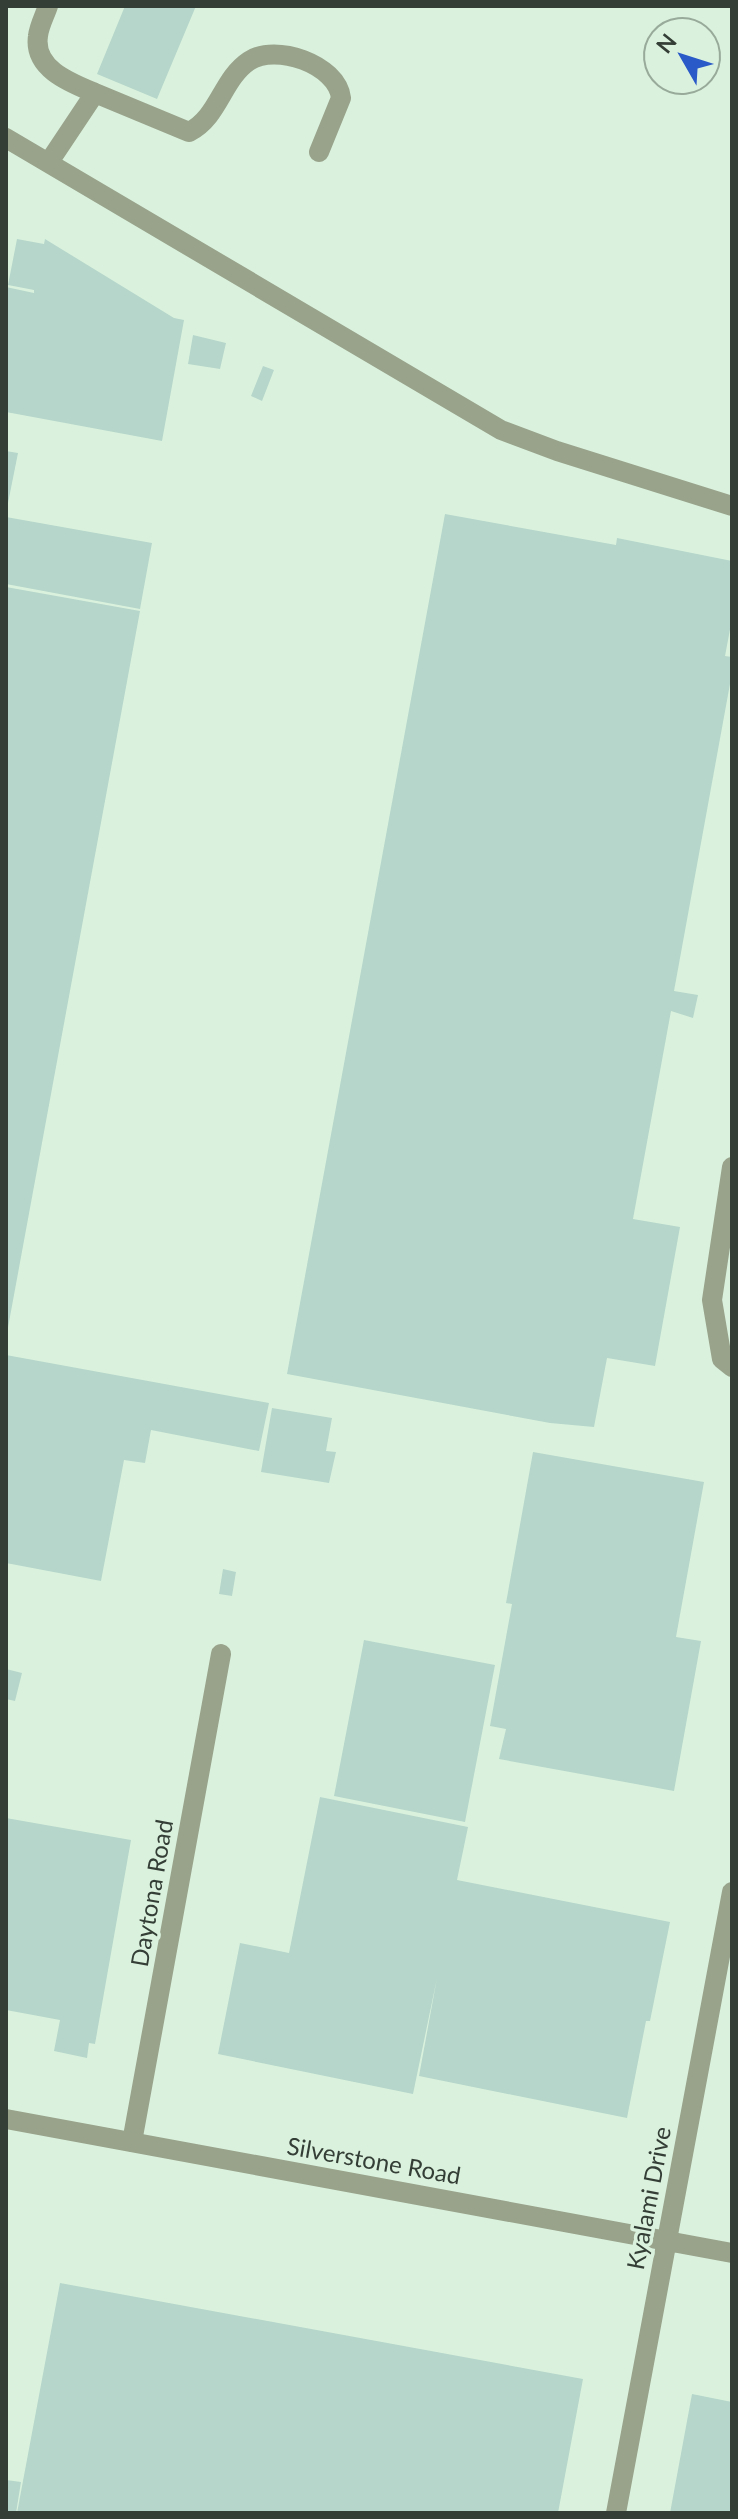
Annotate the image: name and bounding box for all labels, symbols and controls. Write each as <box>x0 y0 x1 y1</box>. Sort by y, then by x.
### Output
north arrow <box>642 16 722 96</box>
text: N <box>650 28 682 58</box>
street label: Daytona Road <box>124 1817 178 1969</box>
street label: Kyalami Drive <box>620 2124 676 2272</box>
street label: Silverstone Road <box>285 2130 463 2190</box>

